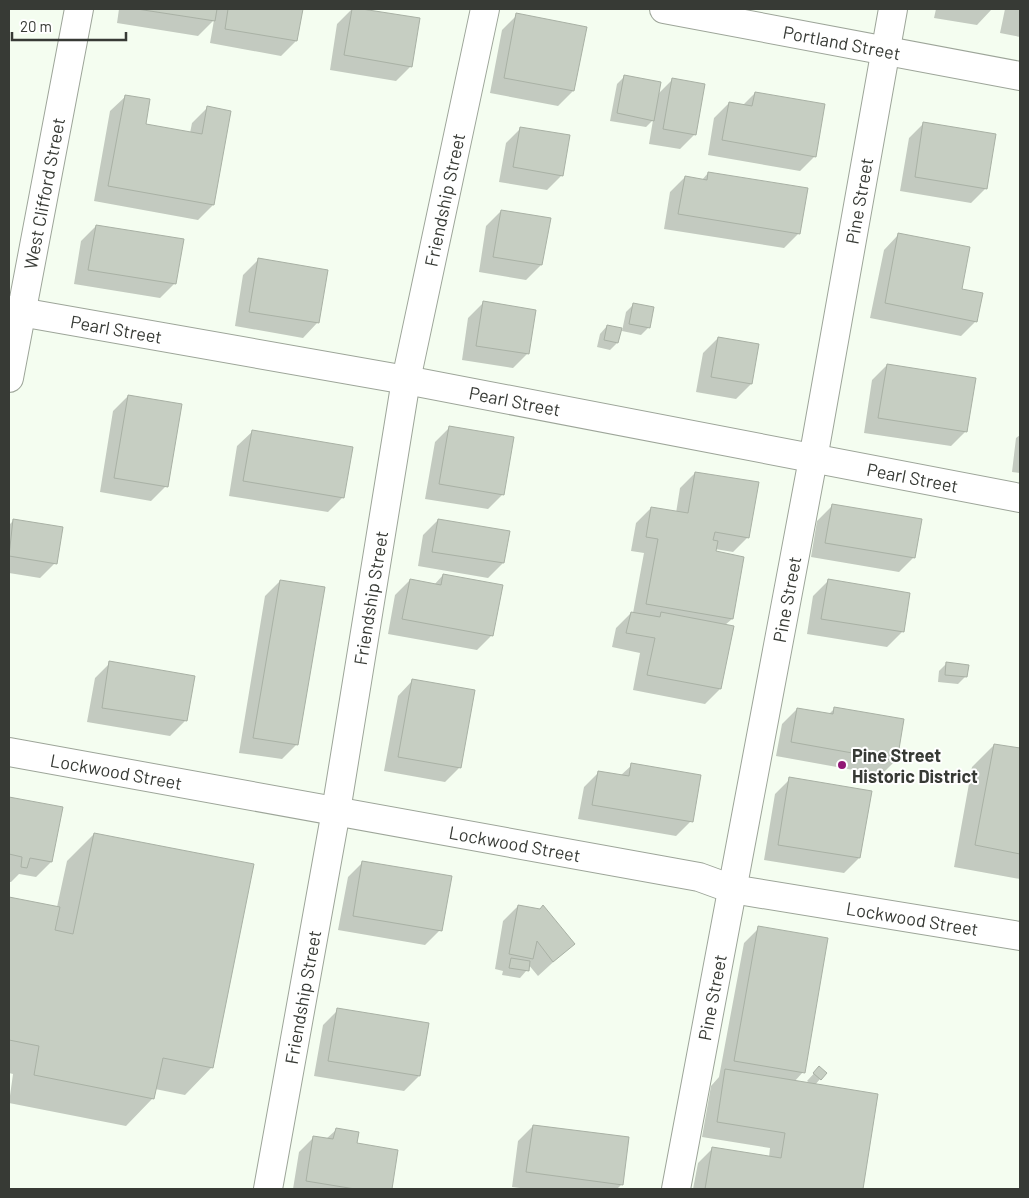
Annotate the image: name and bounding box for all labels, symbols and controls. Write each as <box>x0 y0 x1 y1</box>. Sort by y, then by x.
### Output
scale bar <box>12 10 126 42</box>
text: 20 m <box>20 17 52 35</box>
street label: Portland Street <box>781 21 902 64</box>
street label: West Clifford Street <box>19 116 69 271</box>
street label: Friendship Street <box>419 131 469 269</box>
street label: Pine Street <box>840 156 877 246</box>
street label: Pearl Street <box>69 310 164 348</box>
street label: Pearl Street <box>467 381 562 420</box>
street label: Pearl Street <box>865 458 960 497</box>
street label: Friendship Street <box>349 529 392 667</box>
street label: Pine Street <box>768 554 806 644</box>
place label: Pine Street Historic District <box>852 744 978 787</box>
street label: Lockwood Street <box>49 749 184 794</box>
marker: Pine Street Historic District <box>836 759 848 771</box>
street label: Lockwood Street <box>447 821 582 866</box>
street label: Lockwood Street <box>845 897 980 940</box>
street label: Friendship Street <box>280 928 325 1066</box>
street label: Pine Street <box>693 952 731 1042</box>

